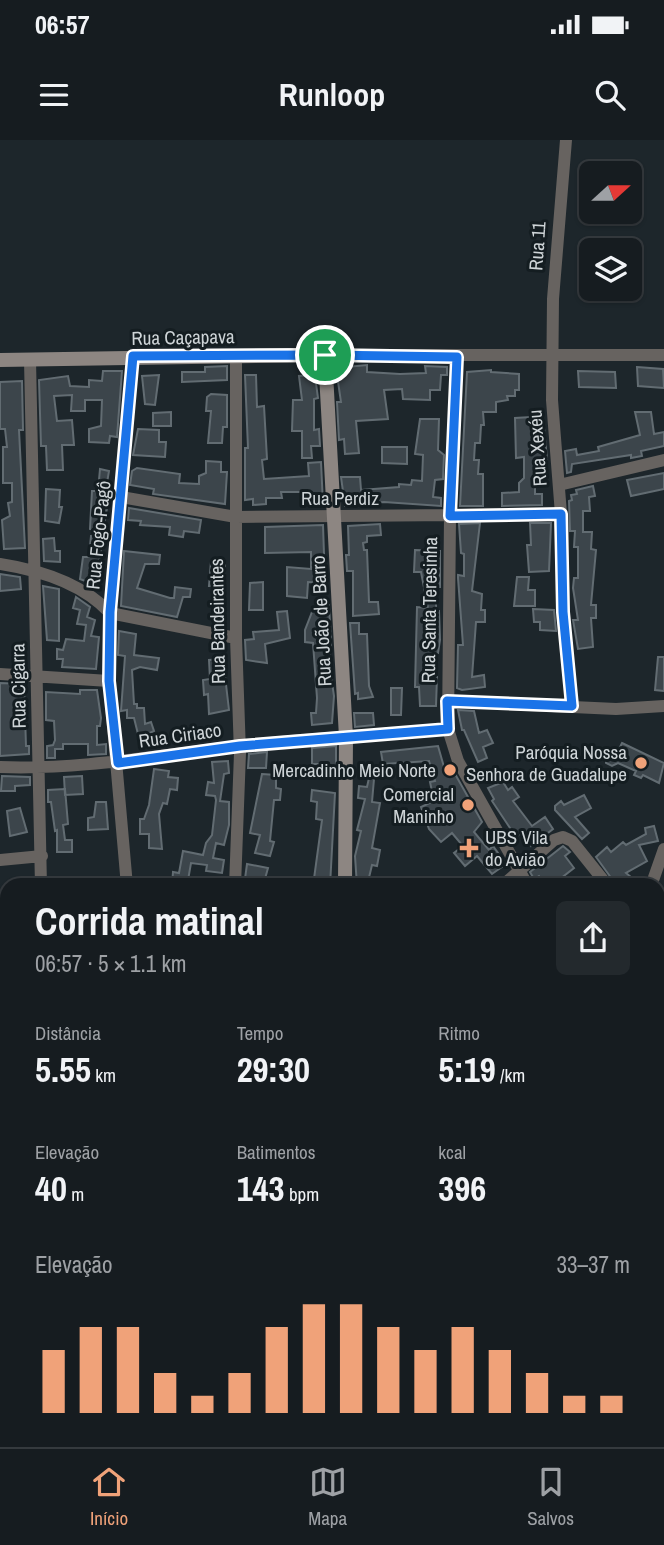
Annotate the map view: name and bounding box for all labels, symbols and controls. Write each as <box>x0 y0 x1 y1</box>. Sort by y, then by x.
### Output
text: 06:57 <box>35 7 90 42</box>
text: Runloop <box>279 73 385 116</box>
icon: menu <box>35 76 73 114</box>
icon: search <box>591 76 629 114</box>
north arrow <box>579 161 642 224</box>
map controls <box>579 161 642 301</box>
street label: Rua 11 <box>522 220 552 271</box>
button: layers <box>579 238 642 301</box>
street label: Rua Caçapava <box>131 323 235 351</box>
pin <box>295 325 355 385</box>
icon: arrive <box>306 336 344 374</box>
street label: Rua Xexéu <box>521 409 553 487</box>
street label: Rua Fogo-Pagô <box>79 479 117 591</box>
street label: Rua Perdiz <box>301 485 379 511</box>
street label: Rua Santa Teresinha <box>415 536 443 683</box>
street label: Rua João de Barro <box>305 555 337 687</box>
street label: Rua Bandeirantes <box>203 558 231 684</box>
street label: Rua Cigarra <box>4 643 32 729</box>
street label: Rua Ciriaco <box>137 716 223 754</box>
place label: Paróquia Nossa Senhora de Guadalupe <box>466 739 627 787</box>
marker: Paróquia Nossa Senhora de Guadalupe <box>633 755 649 771</box>
place label: Mercadinho Meio Norte <box>272 757 436 783</box>
marker: Mercadinho Meio Norte <box>442 762 458 778</box>
place label: Comercial Maninho <box>383 781 454 829</box>
marker: Comercial Maninho <box>460 797 476 813</box>
place label: UBS Vila do Avião <box>485 824 548 872</box>
marker: UBS Vila do Avião <box>459 838 479 858</box>
text: Corrida matinal <box>35 896 264 947</box>
button: share <box>556 901 630 975</box>
text: 06:57 · 5 × 1.1 km <box>35 948 187 979</box>
text: Distância <box>35 1020 101 1046</box>
text: Tempo <box>237 1020 283 1046</box>
text: Ritmo <box>438 1020 480 1046</box>
text: 5.55 <box>35 1046 91 1093</box>
text: 29:30 <box>237 1046 310 1093</box>
text: 5:19 <box>438 1046 496 1093</box>
text: km <box>91 1062 116 1088</box>
text: /km <box>496 1062 525 1088</box>
text: Elevação <box>35 1139 99 1165</box>
text: Batimentos <box>237 1139 315 1165</box>
text: kcal <box>438 1139 466 1165</box>
text: 40 <box>35 1165 67 1212</box>
text: 143 <box>237 1165 285 1212</box>
text: 396 <box>438 1165 486 1212</box>
text: m <box>67 1181 84 1207</box>
text: bpm <box>285 1181 319 1207</box>
text: Elevação <box>35 1249 113 1280</box>
text: 33–37 m <box>557 1249 630 1280</box>
tab: Início <box>90 1463 128 1531</box>
tab: Mapa <box>308 1463 347 1531</box>
tab: Salvos <box>527 1463 574 1531</box>

